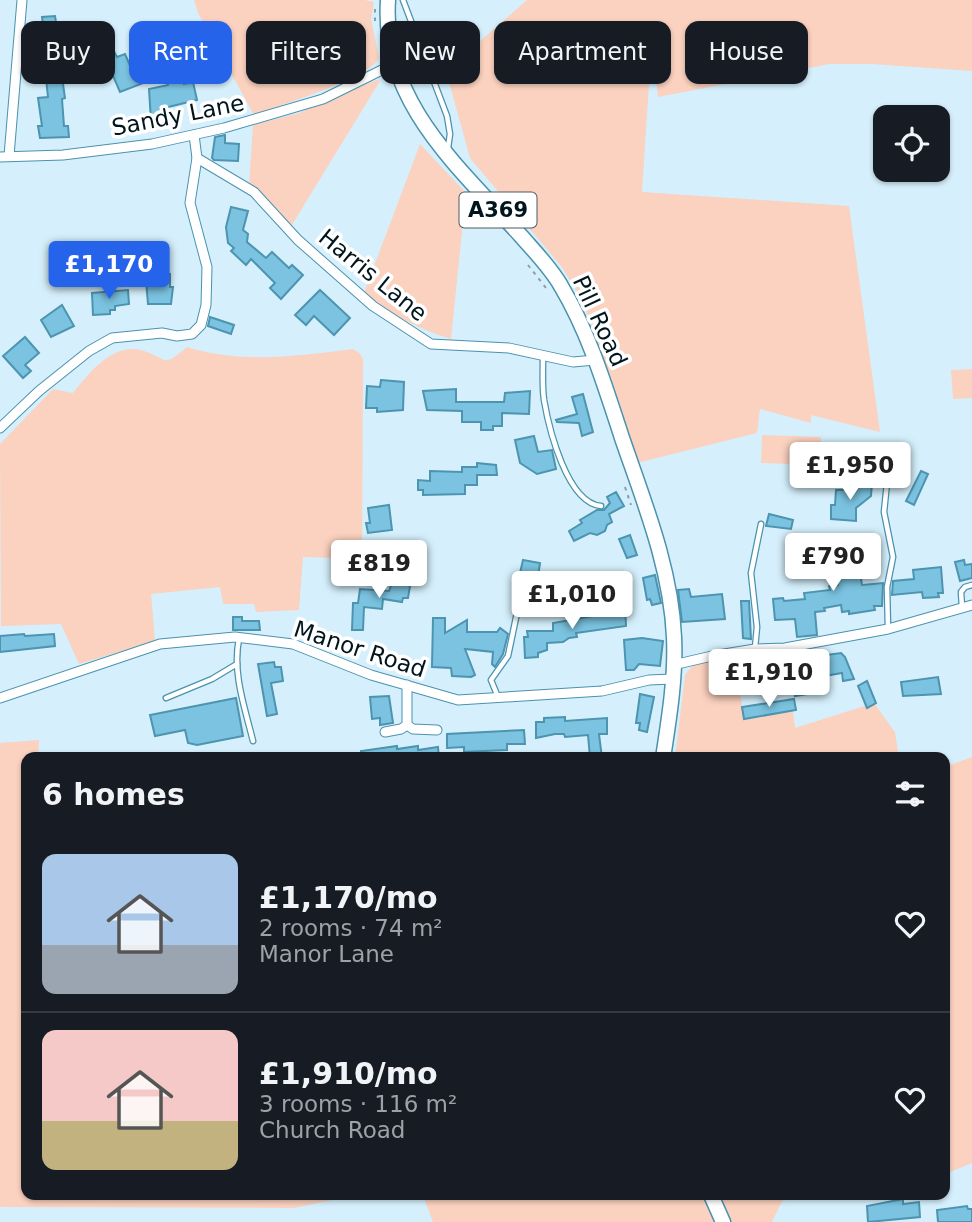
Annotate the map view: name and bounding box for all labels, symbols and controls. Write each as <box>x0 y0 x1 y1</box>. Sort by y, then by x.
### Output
chip: Buy <box>21 21 115 84</box>
chip: Rent <box>129 21 232 84</box>
chip: Filters <box>246 21 366 84</box>
chip: New <box>380 21 480 84</box>
chip: Apartment <box>494 21 671 84</box>
chip: House <box>685 21 808 84</box>
street label: Sandy Lane <box>110 89 246 141</box>
map controls <box>873 105 950 182</box>
button: locate <box>873 105 950 182</box>
road number: A369 <box>460 192 536 228</box>
street label: Harris Lane <box>314 224 432 326</box>
pin: £1,170 <box>52 242 166 301</box>
text: £1,170 <box>65 251 153 277</box>
street label: Pill Road <box>568 271 632 371</box>
pin: £1,950 <box>793 442 907 502</box>
text: £1,950 <box>806 452 894 478</box>
pin: £790 <box>792 534 874 593</box>
pin: £819 <box>338 540 420 600</box>
text: £790 <box>801 543 865 569</box>
text: £819 <box>347 550 411 576</box>
pin: £1,010 <box>515 572 629 631</box>
text: £1,010 <box>528 581 616 607</box>
street label: Manor Road <box>291 615 429 683</box>
pin: £1,910 <box>712 650 826 709</box>
text: £1,910 <box>725 659 813 685</box>
icon: filters <box>891 775 929 813</box>
text: 6 homes <box>42 777 185 812</box>
text: £1,170/mo <box>259 880 438 915</box>
icon: home <box>98 882 182 966</box>
icon: heart <box>891 905 929 943</box>
text: 2 rooms · 74 m² <box>259 915 443 941</box>
text: Manor Lane <box>259 941 394 967</box>
text: £1,910/mo <box>259 1056 438 1091</box>
icon: home <box>98 1058 182 1142</box>
icon: heart <box>891 1081 929 1119</box>
text: 3 rooms · 116 m² <box>259 1091 457 1117</box>
text: Church Road <box>259 1117 405 1143</box>

